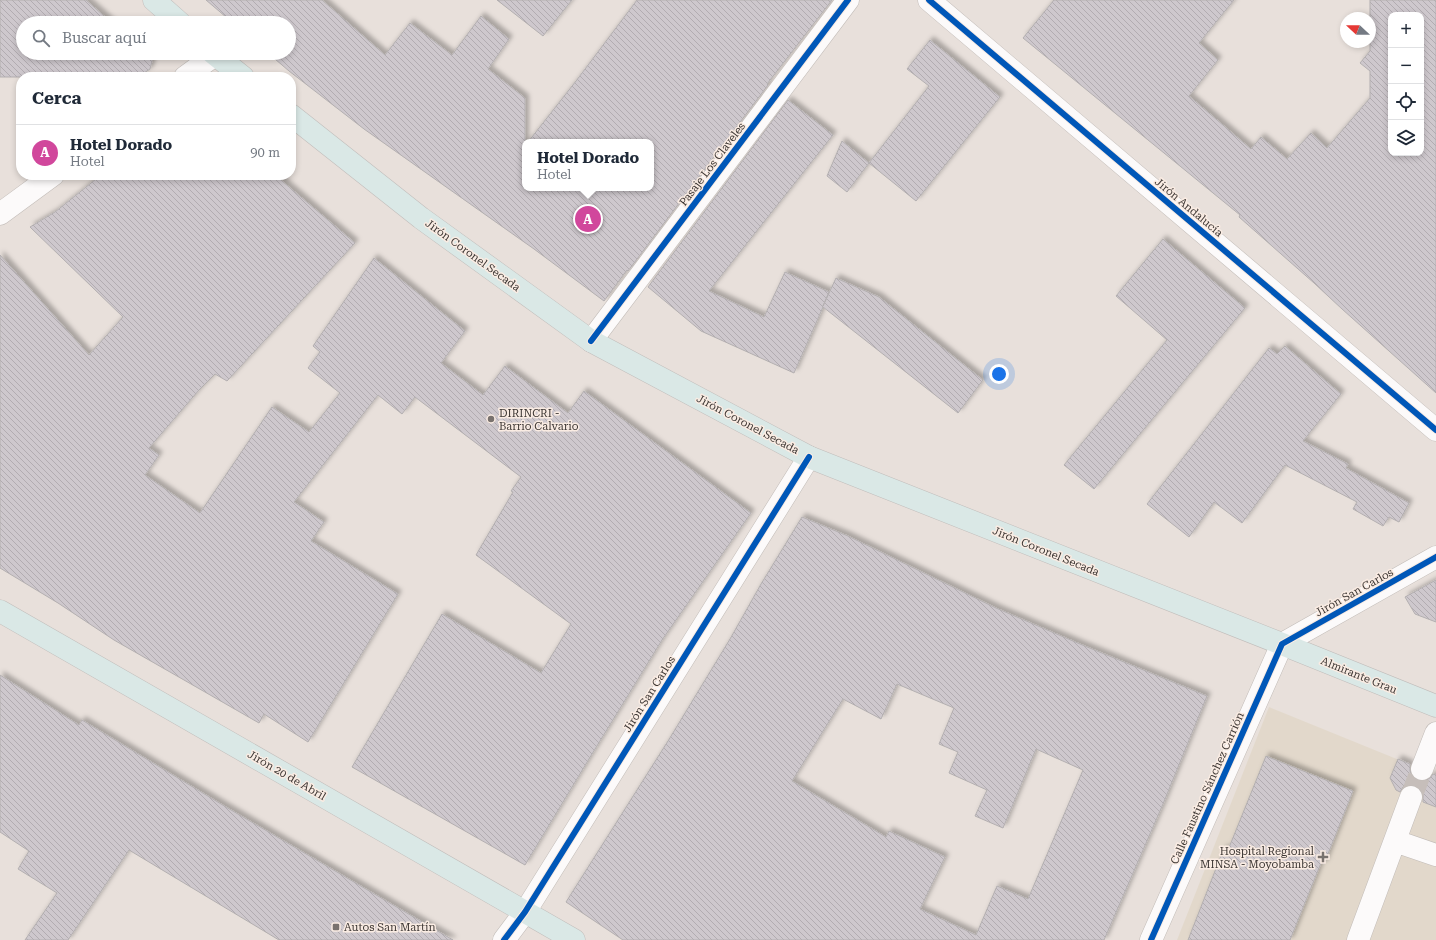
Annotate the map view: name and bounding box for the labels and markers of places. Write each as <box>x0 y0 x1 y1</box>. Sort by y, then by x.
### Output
pin: A <box>575 204 601 234</box>
place label: DIRINCRI - Barrio Calvario <box>499 407 579 433</box>
marker: DIRINCRI - Barrio Calvario <box>486 414 496 424</box>
place label: Hospital Regional MINSA - Moyobamba <box>1200 845 1315 871</box>
marker: Hospital Regional MINSA - Moyobamba <box>1317 851 1329 863</box>
place label: Autos San Martín <box>344 921 436 934</box>
marker: Autos San Martín <box>331 922 341 932</box>

